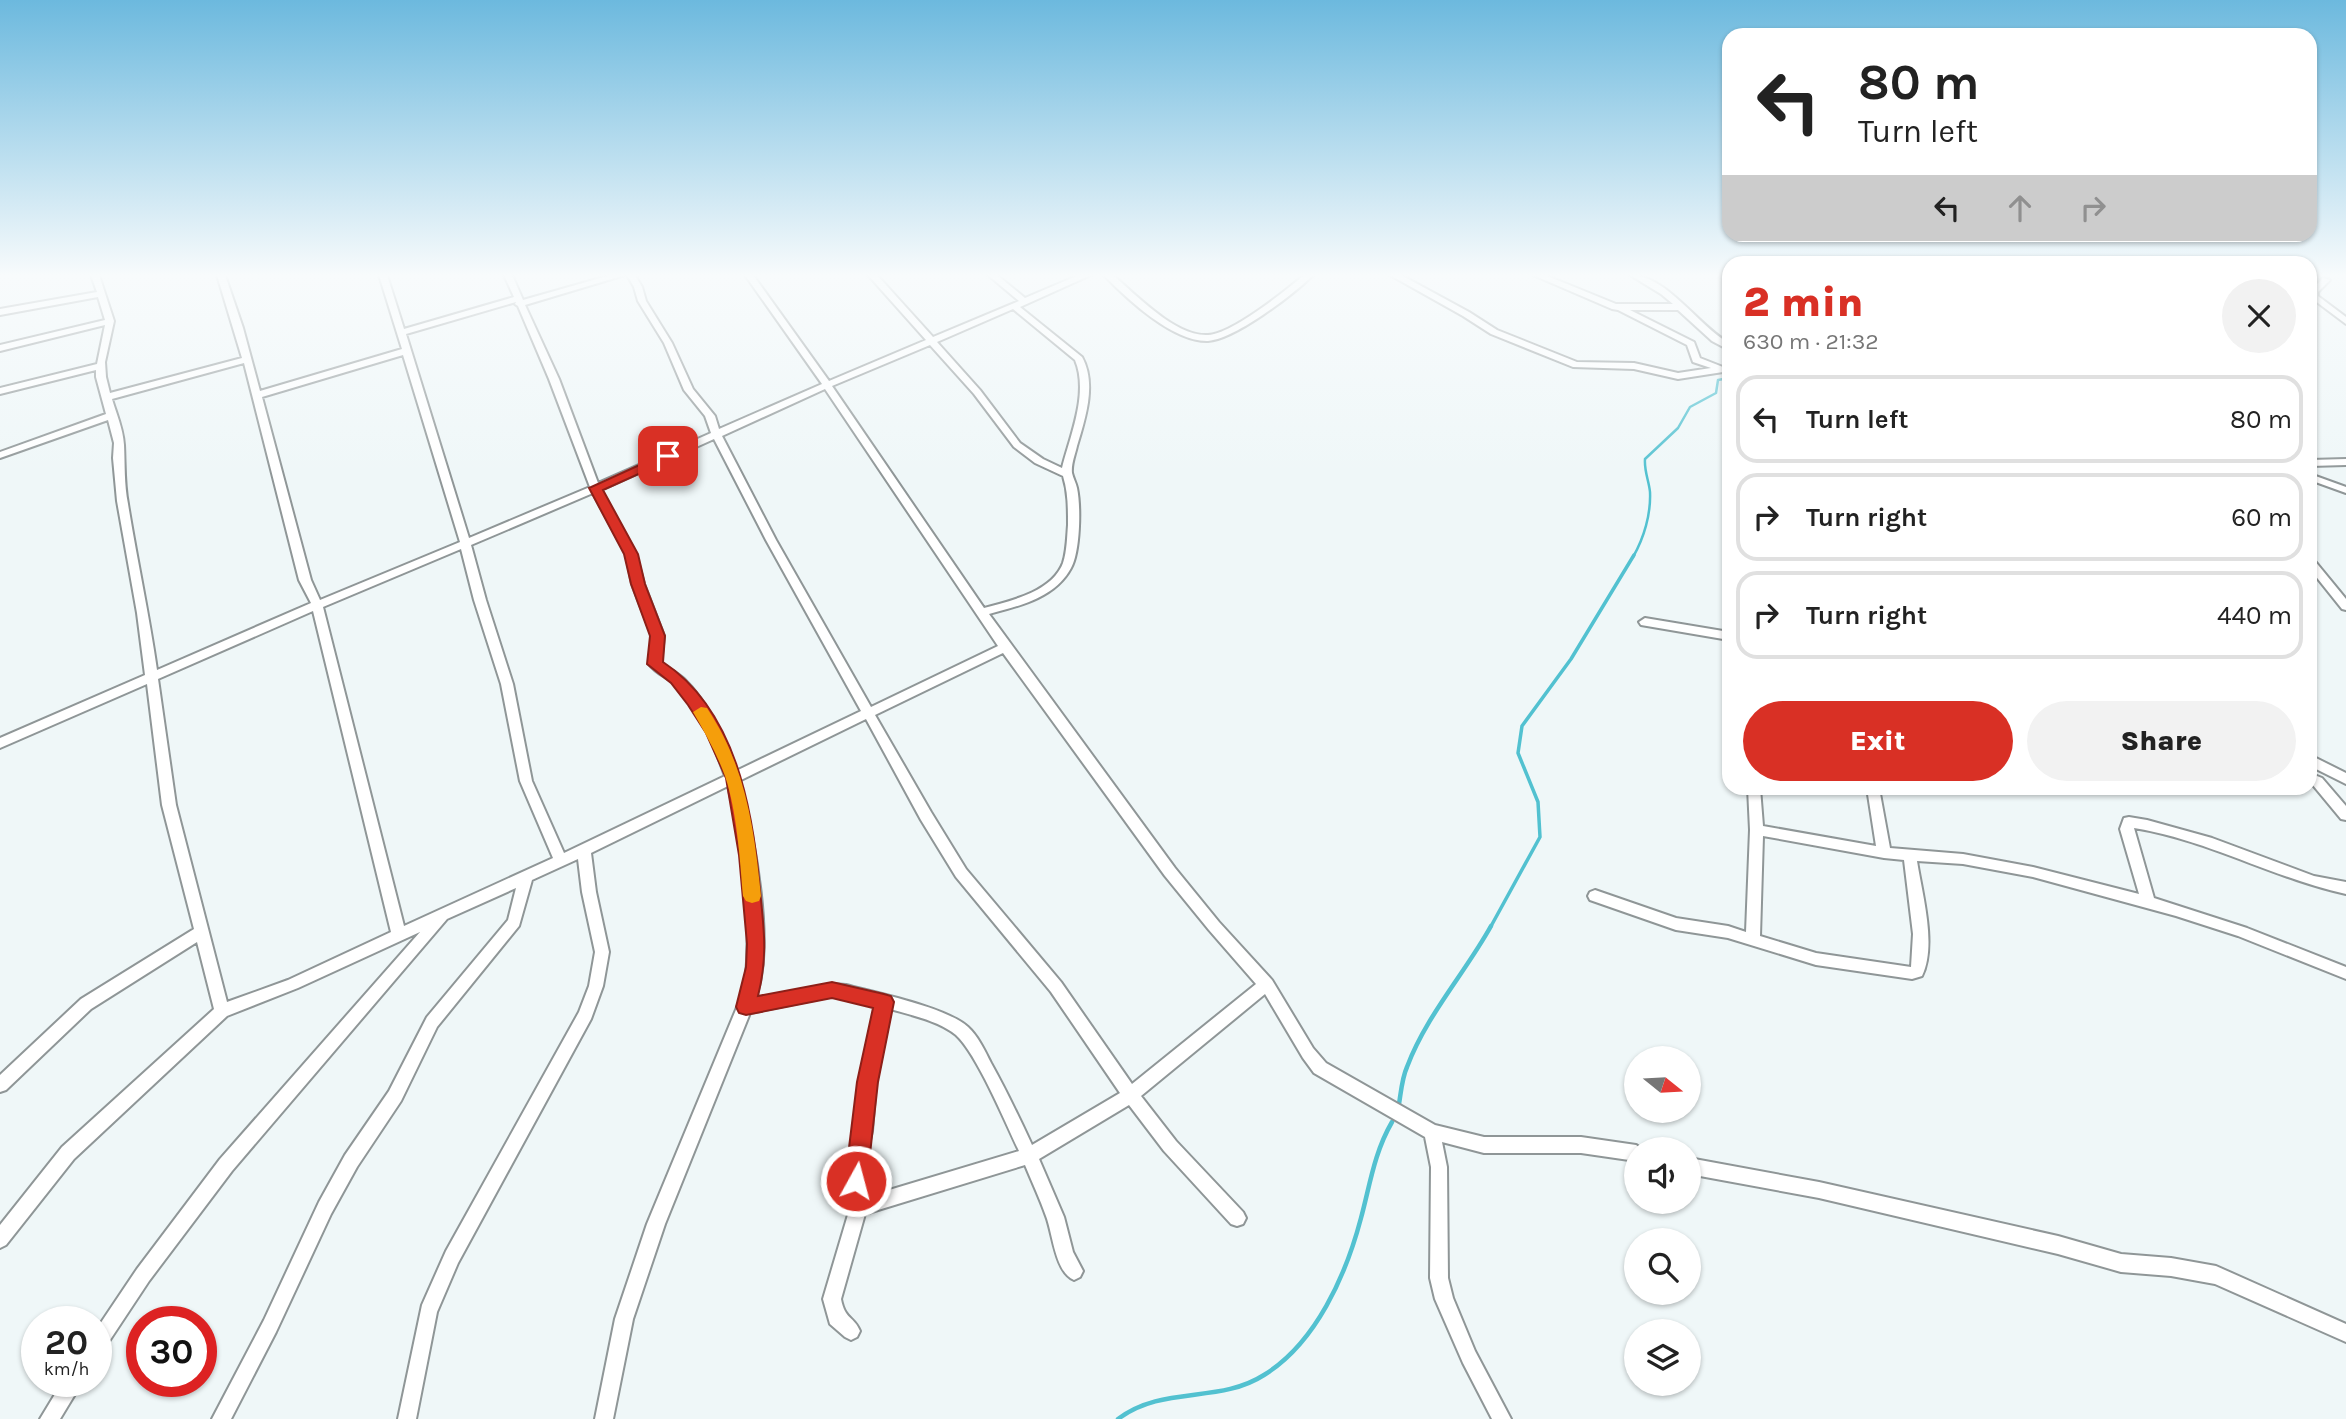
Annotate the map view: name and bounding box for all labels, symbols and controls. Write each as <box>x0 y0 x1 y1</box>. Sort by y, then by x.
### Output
text: 80 m <box>1858 54 1980 111</box>
icon: left <box>1743 56 1834 147</box>
text: Turn left <box>1858 113 1978 150</box>
icon: left <box>1928 189 1966 227</box>
icon: ahead <box>2001 189 2039 227</box>
icon: right <box>2074 189 2112 227</box>
text: 2 min <box>1743 277 1863 327</box>
button: close <box>2222 279 2296 353</box>
text: 630 m · 21:32 <box>1743 328 1879 355</box>
icon: left <box>1747 400 1785 438</box>
text: Turn left <box>1806 404 1908 435</box>
text: 80 m <box>2230 404 2292 435</box>
pin <box>638 426 698 486</box>
icon: arrive <box>649 437 687 475</box>
icon: right <box>1747 498 1785 536</box>
text: Turn right <box>1806 502 1927 533</box>
text: 60 m <box>2231 502 2292 533</box>
icon: right <box>1747 596 1785 634</box>
text: Turn right <box>1806 600 1927 631</box>
text: 440 m <box>2217 600 2292 631</box>
button: Exit <box>1743 701 2013 781</box>
button: Share <box>2027 701 2296 781</box>
north arrow <box>1624 1046 1701 1124</box>
map controls <box>1624 1046 1701 1396</box>
button: sound <box>1624 1137 1701 1214</box>
position arrow <box>819 1144 893 1218</box>
button: search <box>1624 1228 1701 1305</box>
speed limit sign: 30 <box>126 1306 217 1397</box>
button: layers <box>1624 1319 1701 1396</box>
text: 20 <box>45 1322 88 1363</box>
text: km/h <box>44 1358 89 1380</box>

